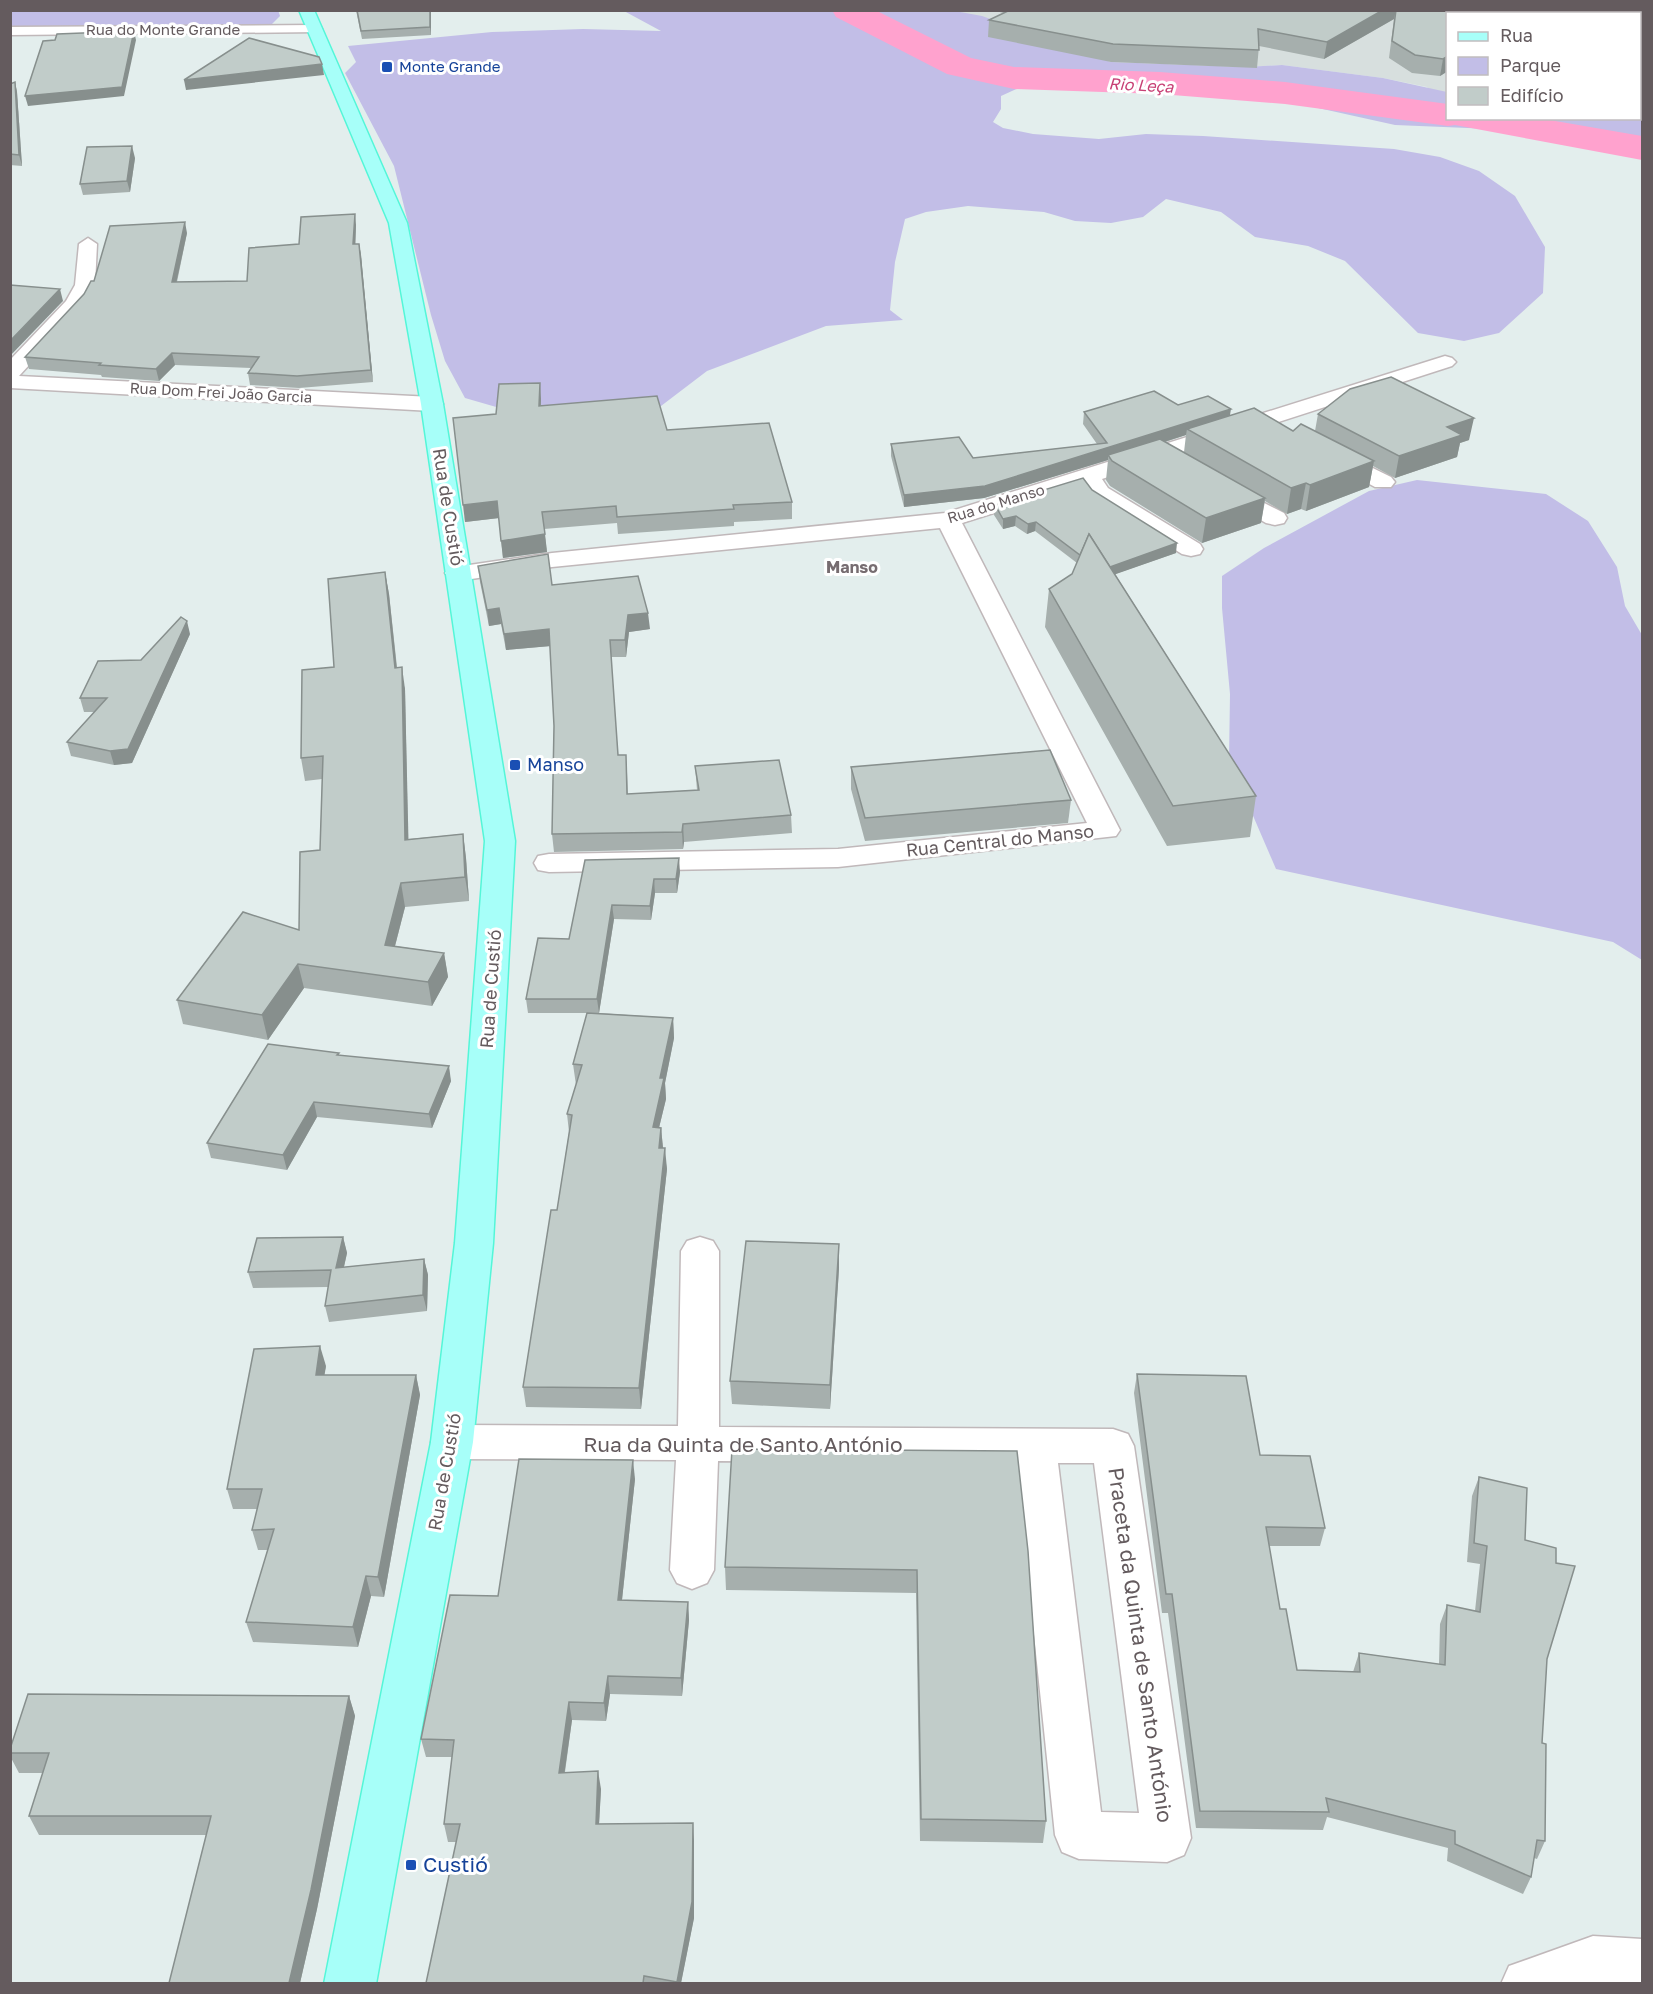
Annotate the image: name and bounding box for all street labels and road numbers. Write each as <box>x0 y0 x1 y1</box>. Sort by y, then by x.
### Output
street label: Rua do Monte Grande <box>86 20 241 38</box>
street label: Rua Dom Frei João Garcia <box>129 378 313 406</box>
street label: Rua de Custió <box>429 446 469 567</box>
street label: Rua do Manso <box>945 480 1047 526</box>
street label: Rua Central do Manso <box>905 819 1095 861</box>
street label: Rua de Custió <box>475 929 505 1049</box>
street label: Rua de Custió <box>423 1411 465 1532</box>
street label: Rua da Quinta de Santo António <box>583 1431 903 1457</box>
street label: Praceta da Quinta de Santo António <box>1103 1466 1179 1824</box>

